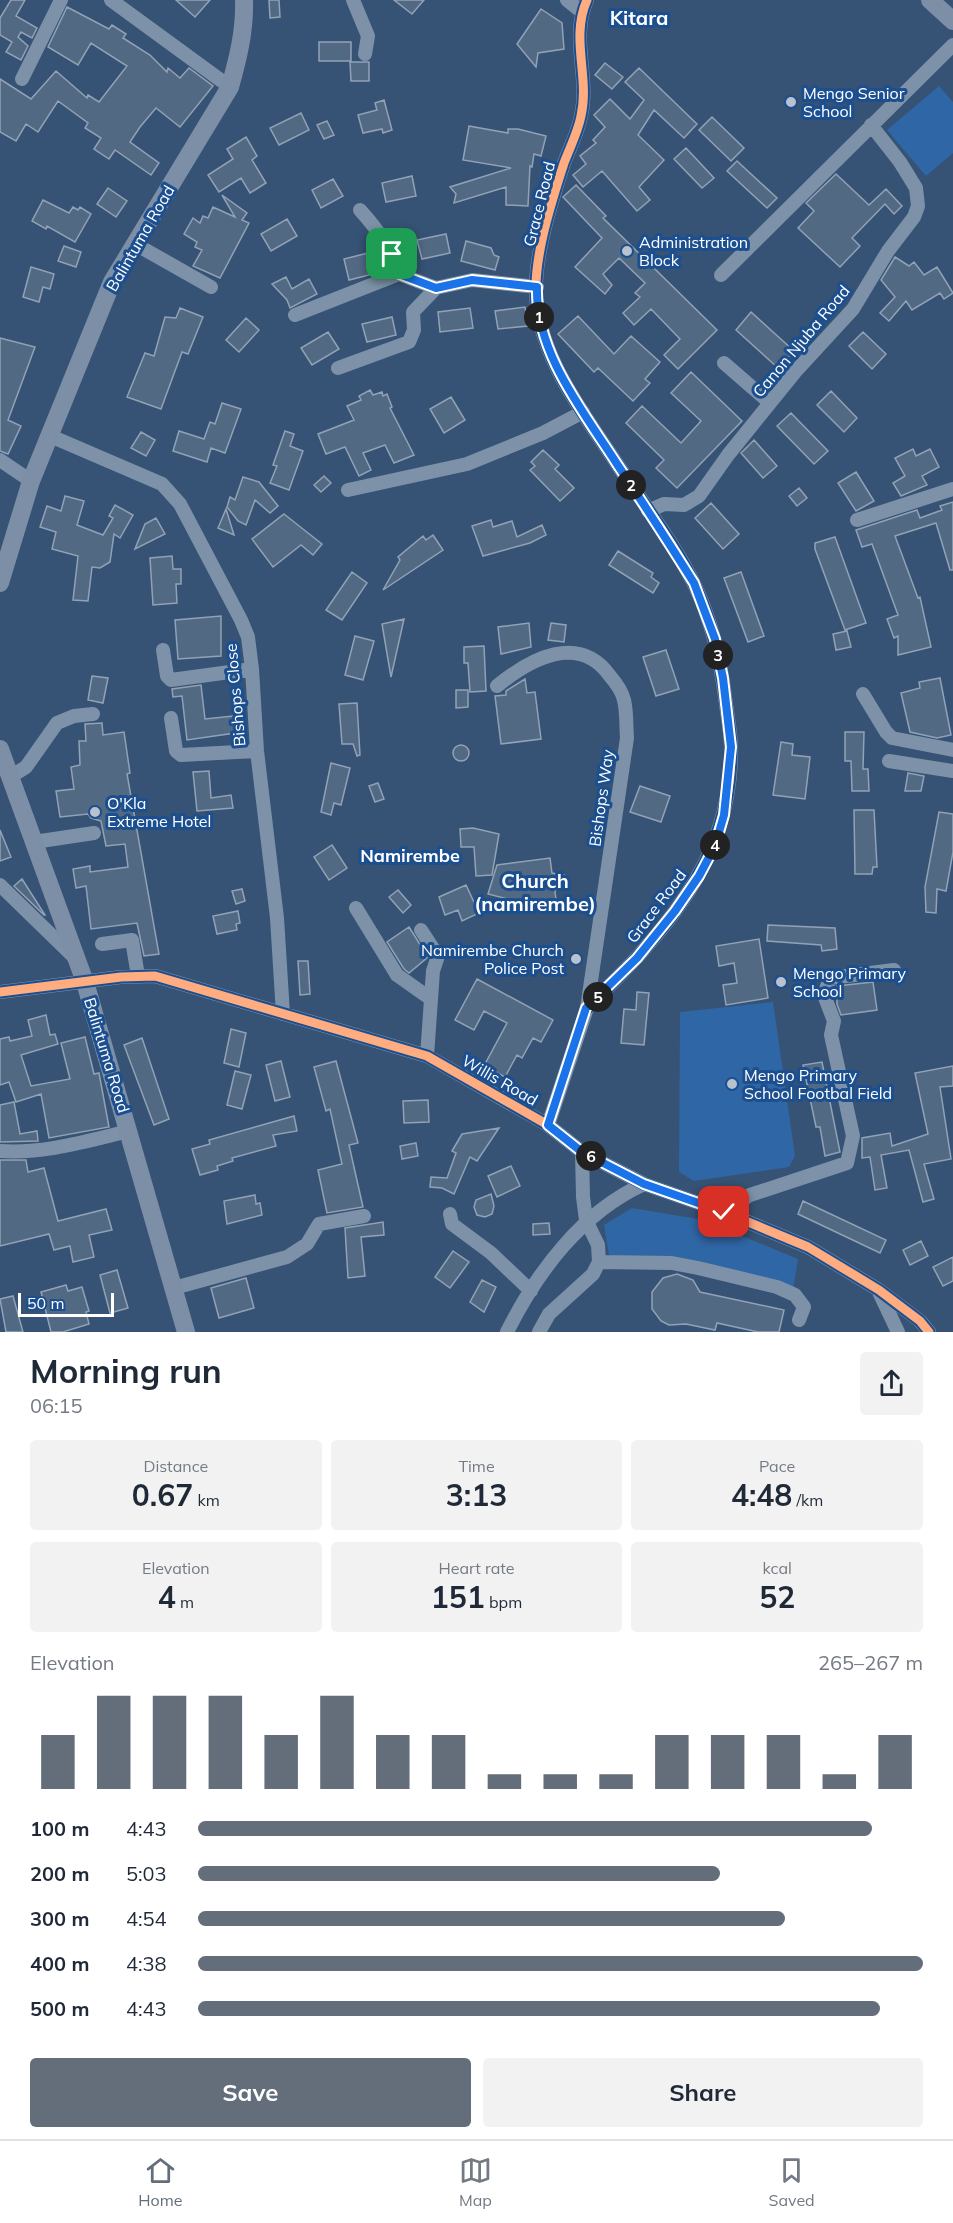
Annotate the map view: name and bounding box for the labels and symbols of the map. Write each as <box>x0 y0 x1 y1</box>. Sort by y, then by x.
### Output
district label: Kitara <box>610 5 668 30</box>
place label: Mengo Senior School <box>803 83 905 121</box>
marker: Mengo Senior School <box>784 95 798 109</box>
street label: Grace Road <box>519 159 559 249</box>
street label: Balintuma Road <box>101 181 179 295</box>
pin <box>366 228 417 279</box>
place label: Administration Block <box>639 232 748 270</box>
marker: Administration Block <box>620 244 634 258</box>
street label: Canon Njuba Road <box>748 281 854 401</box>
pin: 1 <box>524 302 554 332</box>
pin: 2 <box>616 470 646 500</box>
pin: 3 <box>703 640 733 670</box>
street label: Bishops Close <box>221 643 249 747</box>
street label: Bishops Way <box>584 748 618 848</box>
place label: O'Kla Extreme Hotel <box>107 793 211 831</box>
marker: O'Kla Extreme Hotel <box>88 805 102 819</box>
pin: 4 <box>700 830 730 860</box>
district label: Namirembe <box>360 844 460 867</box>
street label: Grace Road <box>622 865 690 947</box>
district label: Church (namirembe) <box>474 868 596 916</box>
place label: Namirembe Church Police Post <box>421 940 564 978</box>
marker: Namirembe Church Police Post <box>569 952 583 966</box>
place label: Mengo Primary School <box>793 963 907 1001</box>
marker: Mengo Primary School <box>774 975 788 989</box>
pin: 5 <box>583 982 613 1012</box>
street label: Balintuma Road <box>80 995 134 1115</box>
street label: Willis Road <box>458 1050 542 1110</box>
place label: Mengo Primary School Footbal Field <box>744 1065 892 1103</box>
marker: Mengo Primary School Footbal Field <box>725 1077 739 1091</box>
pin: 6 <box>576 1141 606 1171</box>
pin <box>698 1186 749 1237</box>
scale bar <box>18 1290 114 1318</box>

